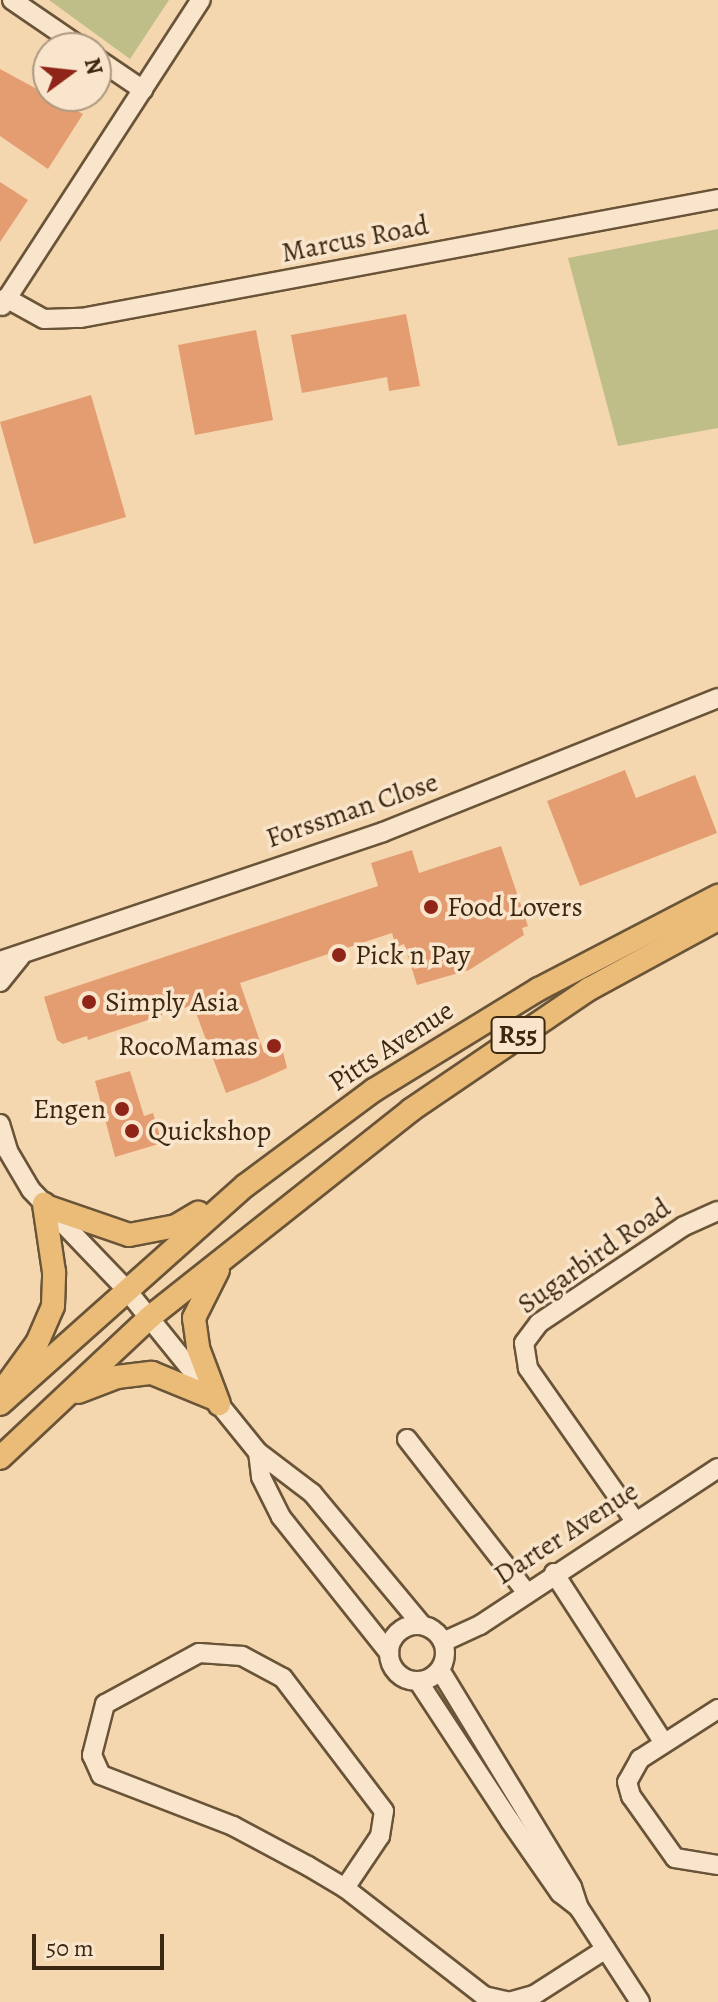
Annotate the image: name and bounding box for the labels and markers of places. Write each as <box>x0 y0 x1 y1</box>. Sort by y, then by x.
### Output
place label: Food Lovers <box>447 890 583 924</box>
marker: Food Lovers <box>422 898 440 916</box>
place label: Pick n Pay <box>355 938 470 972</box>
marker: Pick n Pay <box>330 946 348 964</box>
place label: Simply Asia <box>105 985 239 1019</box>
marker: Simply Asia <box>80 993 98 1011</box>
place label: RocoMamas <box>118 1029 258 1063</box>
marker: RocoMamas <box>265 1037 283 1055</box>
place label: Engen <box>33 1092 106 1126</box>
marker: Engen <box>113 1100 131 1118</box>
place label: Quickshop <box>148 1114 271 1148</box>
marker: Quickshop <box>123 1122 141 1140</box>

